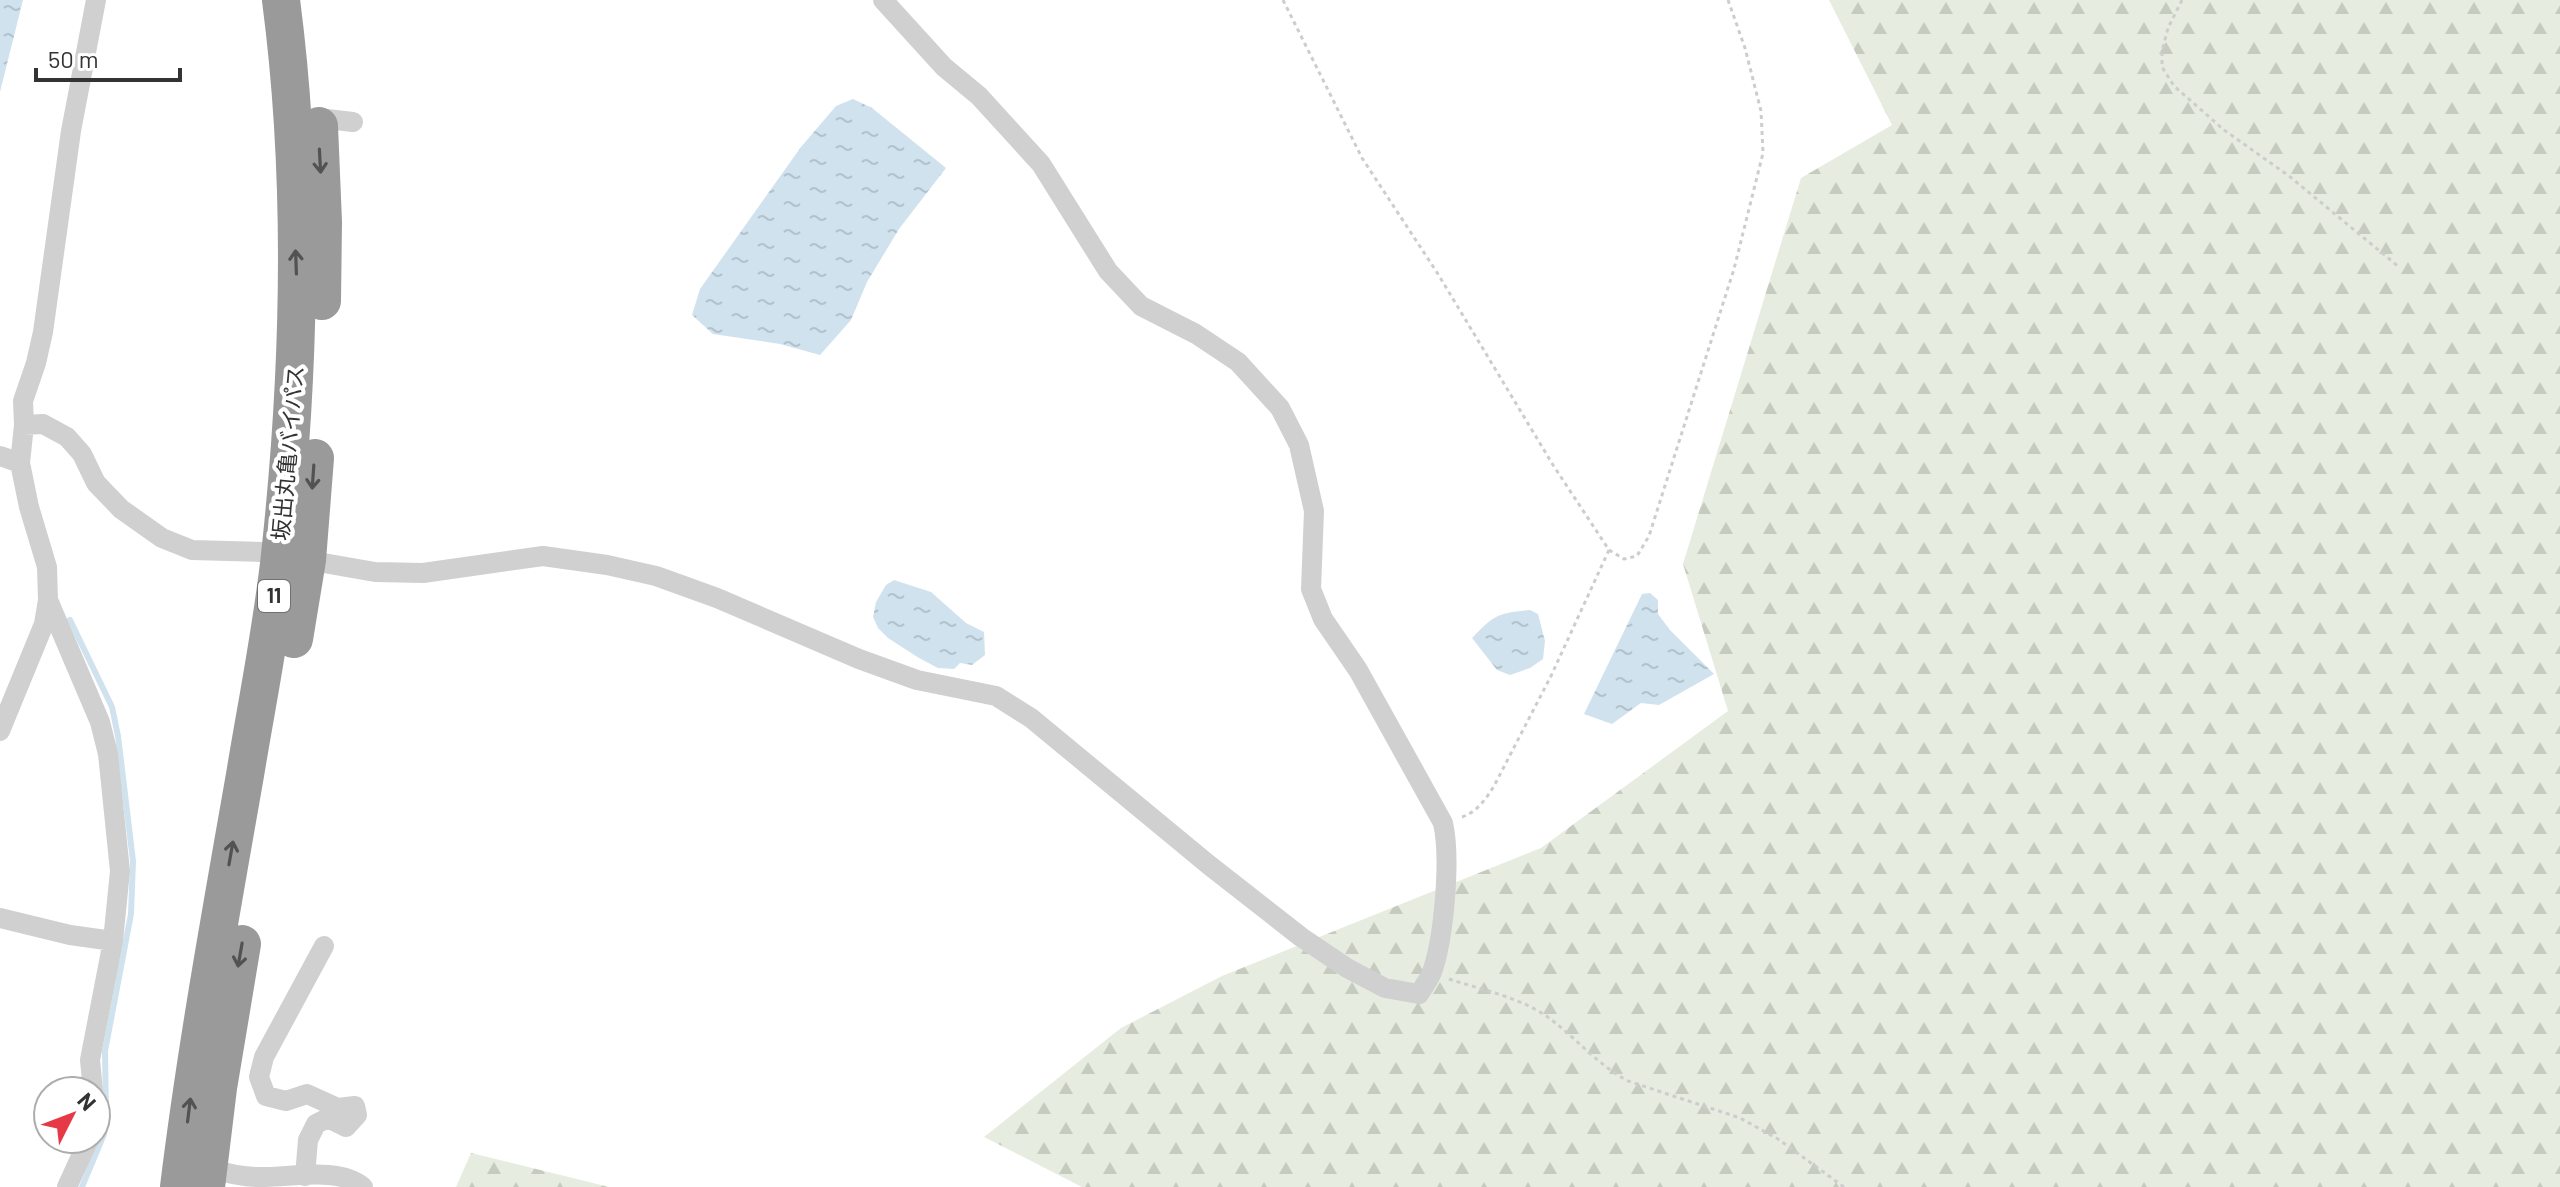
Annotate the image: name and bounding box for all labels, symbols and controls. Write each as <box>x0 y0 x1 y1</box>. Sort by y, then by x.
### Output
scale bar <box>36 32 180 82</box>
text: 50 m <box>48 44 99 73</box>
one-way arrow <box>313 147 328 174</box>
one-way arrow <box>289 249 304 276</box>
street label: 坂出丸亀バイパス <box>266 364 308 541</box>
one-way arrow <box>305 463 320 490</box>
road number: 11 <box>258 580 290 612</box>
one-way arrow <box>225 841 240 866</box>
one-way arrow <box>232 942 247 967</box>
north arrow <box>32 1075 112 1155</box>
text: N <box>73 1087 102 1115</box>
one-way arrow <box>181 1097 196 1124</box>

